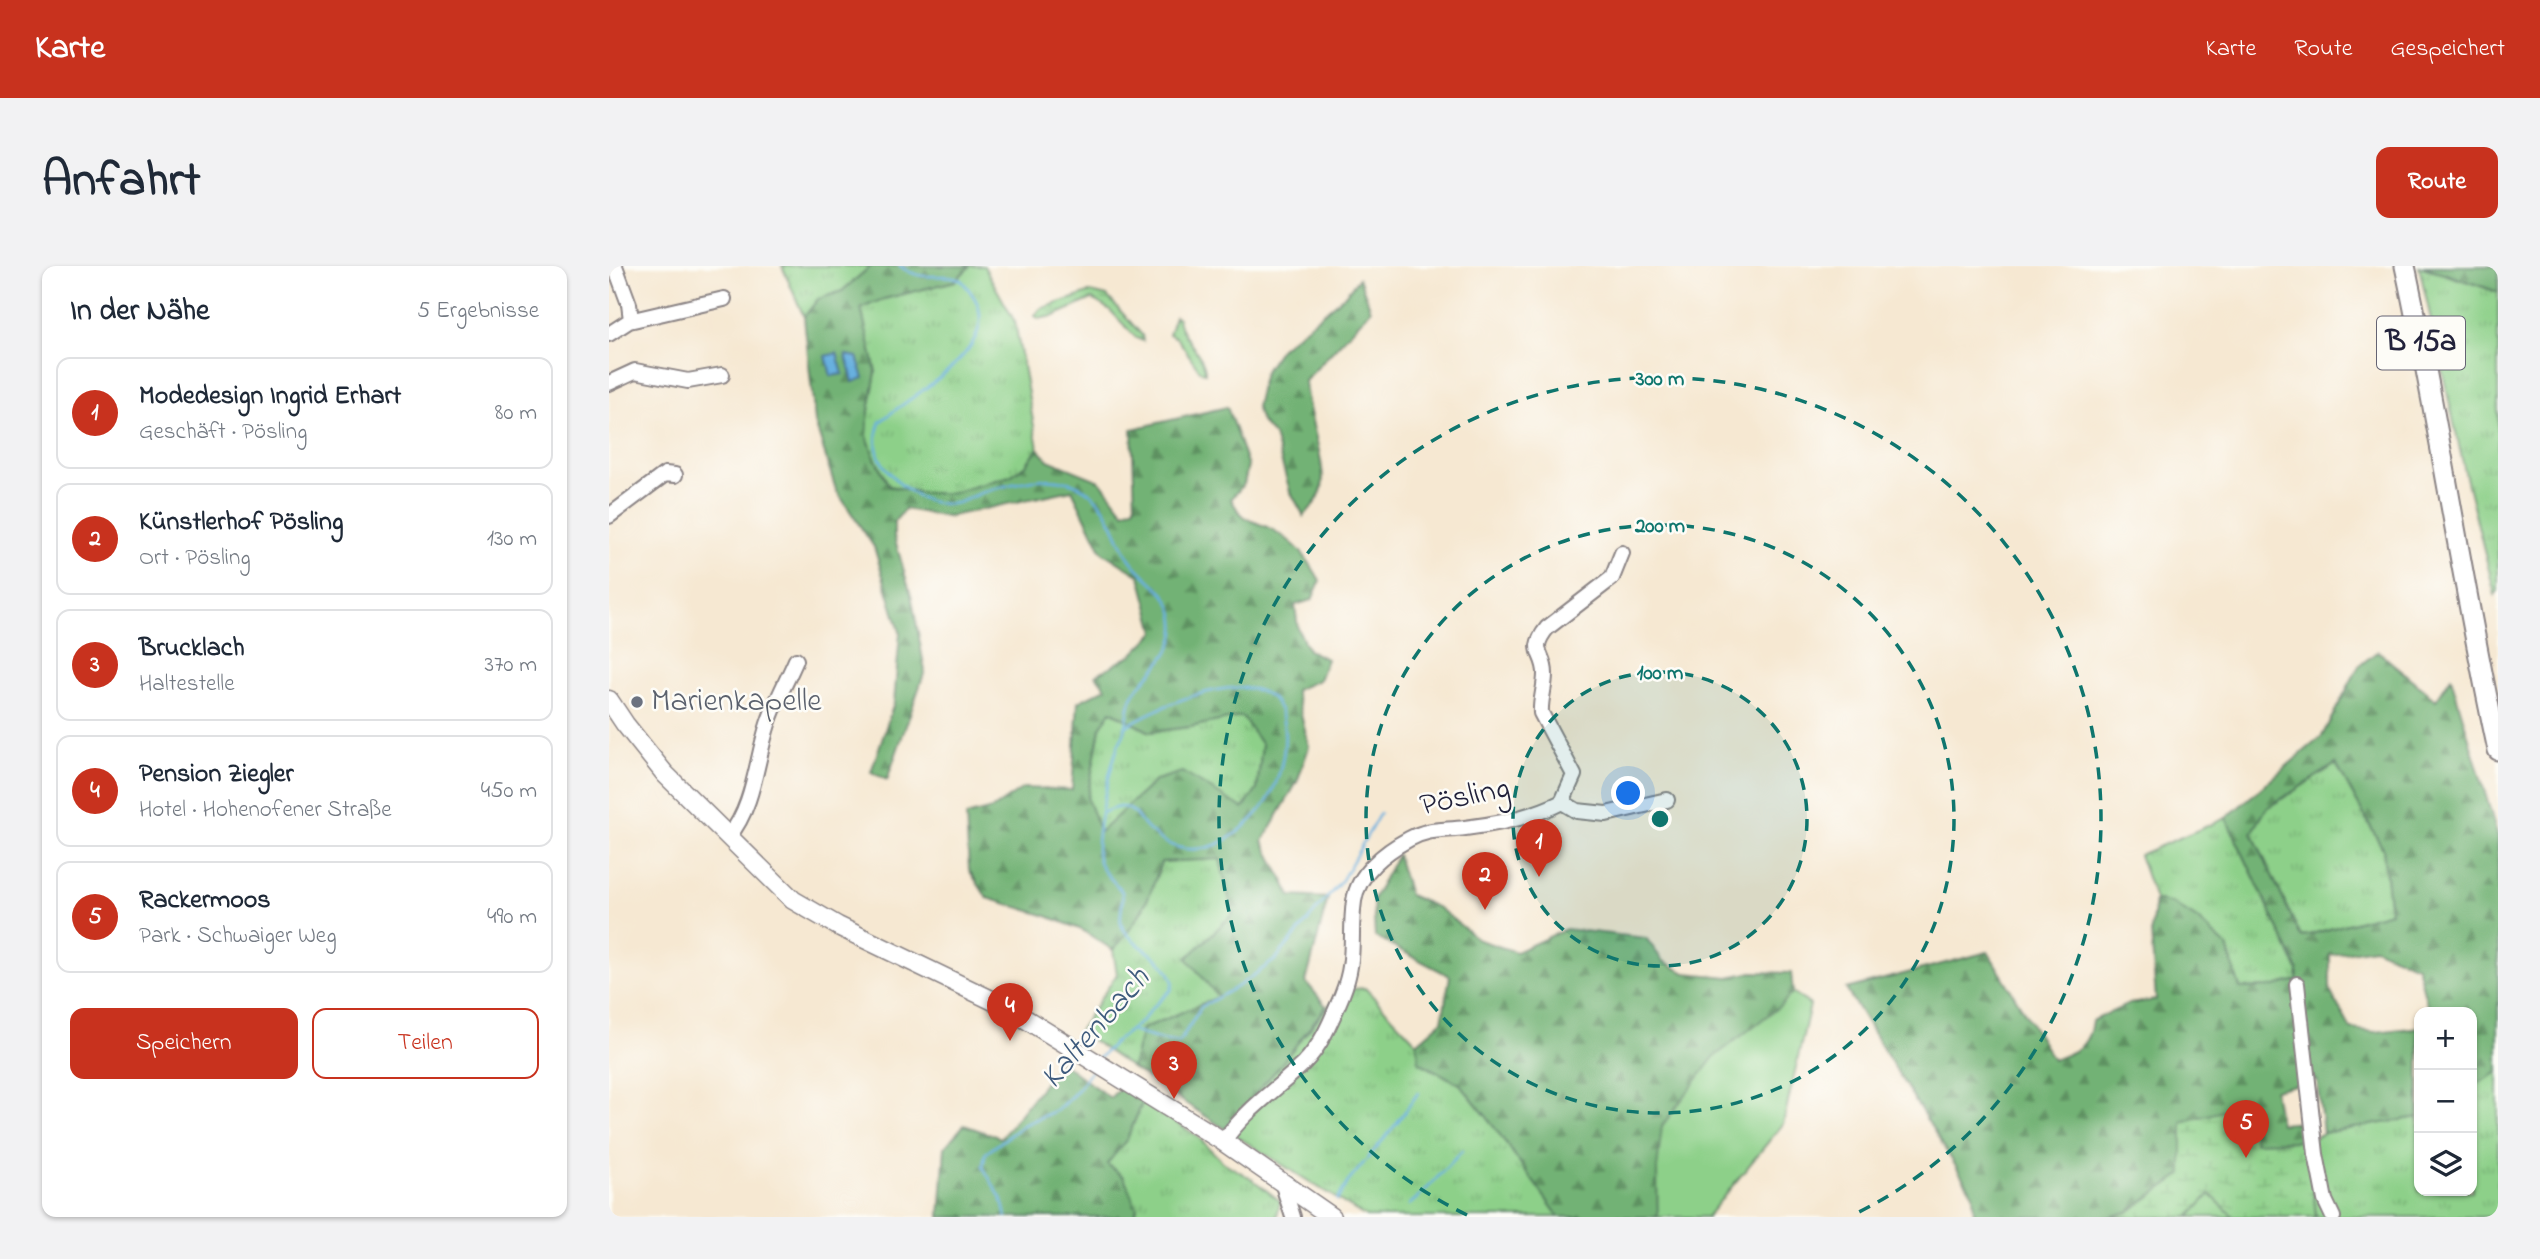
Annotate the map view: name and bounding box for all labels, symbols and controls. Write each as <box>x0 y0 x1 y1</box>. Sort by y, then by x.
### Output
text: Karte <box>35 25 105 73</box>
text: Karte <box>2205 32 2256 67</box>
text: Route <box>2294 32 2353 67</box>
text: Gespeichert <box>2391 32 2505 67</box>
text: Anfahrt <box>42 146 200 218</box>
button: Route <box>2376 147 2498 218</box>
text: In der Nähe <box>70 290 210 334</box>
text: 5 Ergebnisse <box>417 295 539 328</box>
road number: B 15a <box>2377 316 2465 370</box>
text: 300 m <box>1635 365 1684 395</box>
text: Modedesign Ingrid Erhart <box>139 378 401 416</box>
text: 1 <box>91 397 99 430</box>
text: 80 m <box>495 397 537 430</box>
text: Geschäft · Pösling <box>139 416 307 449</box>
text: Künstlerhof Pösling <box>139 504 344 542</box>
text: 200 m <box>1634 512 1685 542</box>
text: 2 <box>89 523 101 556</box>
text: 130 m <box>487 523 537 556</box>
text: Ort · Pösling <box>139 542 251 575</box>
text: Brucklach <box>139 630 245 668</box>
text: 3 <box>90 649 100 682</box>
text: 370 m <box>484 649 537 682</box>
text: 100 m <box>1637 659 1683 689</box>
text: Haltestelle <box>139 668 234 701</box>
place label: Marienkapelle <box>651 679 822 726</box>
marker: Marienkapelle <box>629 694 645 710</box>
text: Pension Ziegler <box>139 756 294 794</box>
street label: Pösling <box>1416 766 1514 830</box>
text: 4 <box>90 775 100 808</box>
text: 450 m <box>481 775 537 808</box>
your location <box>1611 776 1645 810</box>
text: Hotel · Hohenofener Straße <box>139 794 392 827</box>
centre of rings <box>1648 807 1672 831</box>
pin: 1 <box>1516 819 1562 877</box>
pin: 2 <box>1462 852 1508 910</box>
text: Rackermoos <box>139 882 271 920</box>
text: 5 <box>88 901 102 934</box>
text: 490 m <box>487 901 537 934</box>
text: Park · Schwaiger Weg <box>139 920 337 953</box>
water label: Kaltenbach <box>1030 957 1163 1100</box>
pin: 4 <box>987 983 1033 1041</box>
map controls <box>2414 1007 2477 1196</box>
button: + <box>2414 1007 2477 1070</box>
button: Speichern <box>70 1008 298 1079</box>
button: Teilen <box>312 1008 539 1079</box>
pin: 3 <box>1151 1041 1197 1099</box>
button: − <box>2414 1070 2477 1133</box>
pin: 5 <box>2223 1100 2269 1158</box>
button: layers <box>2414 1133 2477 1196</box>

